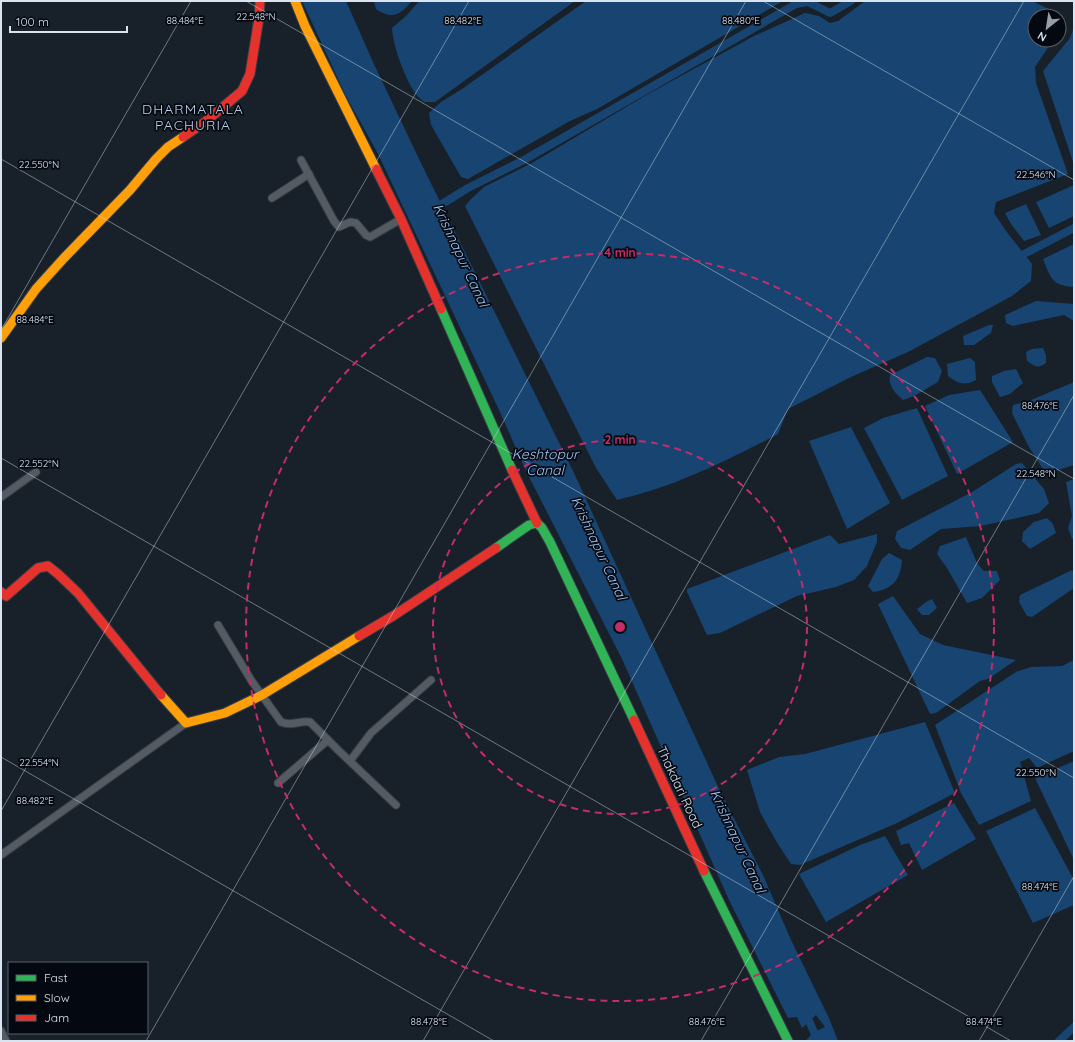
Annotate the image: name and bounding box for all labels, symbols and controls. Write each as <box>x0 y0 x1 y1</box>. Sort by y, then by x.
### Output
scale bar <box>10 8 127 34</box>
north arrow <box>1027 8 1067 48</box>
text: 22.548°N <box>236 10 276 23</box>
text: 100 m <box>16 14 49 29</box>
text: 88.484°E <box>166 14 204 27</box>
text: 88.482°E <box>444 14 482 27</box>
text: 88.480°E <box>722 14 760 27</box>
text: N <box>1035 29 1049 45</box>
district label: DHARMATALA PACHURIA <box>142 100 244 134</box>
text: 22.550°N <box>19 158 59 171</box>
text: 22.546°N <box>1016 168 1056 181</box>
water label: Krishnapur Canal <box>429 200 494 311</box>
text: 4 min <box>604 245 636 260</box>
text: 88.484°E <box>16 313 54 326</box>
text: 88.476°E <box>1022 399 1059 412</box>
text: 2 min <box>604 432 636 447</box>
water label: Keshtopur Canal <box>512 445 580 479</box>
text: 22.552°N <box>19 457 59 470</box>
text: 22.548°N <box>1016 467 1056 480</box>
water label: Krishnapur Canal <box>567 493 632 604</box>
centre of rings <box>613 620 627 634</box>
street label: Thakdari Road <box>654 743 706 831</box>
text: 22.554°N <box>19 756 59 769</box>
text: 22.550°N <box>1016 766 1056 779</box>
water label: Krishnapur Canal <box>706 786 771 897</box>
text: 88.482°E <box>16 794 54 807</box>
text: 88.474°E <box>1022 880 1058 893</box>
legend <box>8 962 148 1034</box>
text: Fast <box>44 970 68 985</box>
text: Slow <box>44 990 70 1005</box>
text: Jam <box>44 1010 69 1025</box>
text: 88.478°E <box>411 1015 448 1028</box>
text: 88.476°E <box>689 1015 726 1028</box>
text: 88.474°E <box>966 1015 1002 1028</box>

